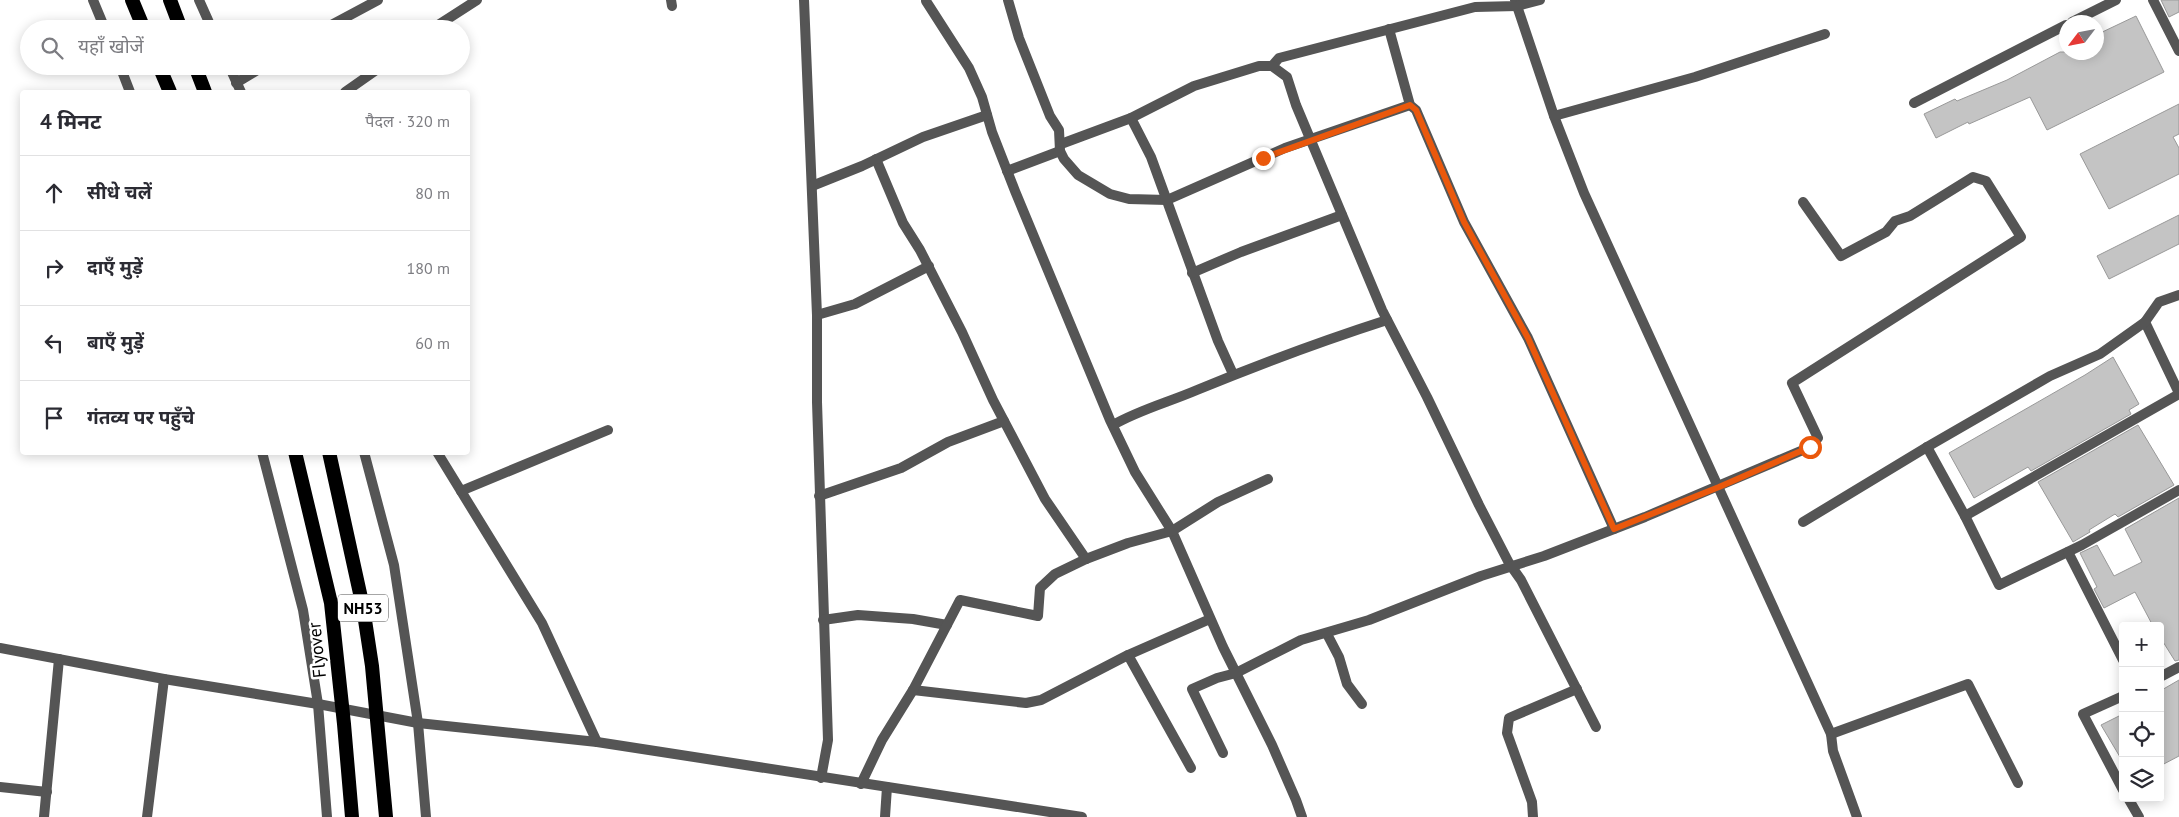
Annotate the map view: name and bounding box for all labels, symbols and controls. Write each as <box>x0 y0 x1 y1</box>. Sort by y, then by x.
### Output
north arrow <box>2059 15 2104 60</box>
search box <box>20 20 470 75</box>
icon: search <box>38 34 66 62</box>
text: यहाँ खोजें <box>78 34 144 58</box>
text: 4 मिनट <box>40 108 101 135</box>
text: पैदल · 320 m <box>365 111 450 131</box>
route end <box>1252 147 1275 170</box>
icon: ahead <box>40 179 68 207</box>
text: सीधे चलें <box>87 180 152 204</box>
text: 80 m <box>415 183 450 203</box>
icon: right <box>40 254 68 282</box>
text: दाएँ मुड़ें <box>87 255 143 279</box>
text: 180 m <box>407 258 450 278</box>
icon: left <box>40 329 68 357</box>
text: बाएँ मुड़ें <box>87 330 144 354</box>
text: 60 m <box>415 333 450 353</box>
icon: arrive <box>40 404 68 432</box>
text: गंतव्य पर पहुँचे <box>87 405 194 429</box>
route start <box>1799 436 1822 459</box>
road number: NH53 <box>338 594 388 622</box>
street label: Flyover <box>302 621 331 679</box>
map controls <box>2119 622 2164 802</box>
button: + <box>2119 622 2164 667</box>
button: − <box>2119 667 2164 712</box>
button: locate <box>2119 712 2164 757</box>
button: layers <box>2119 757 2164 802</box>

